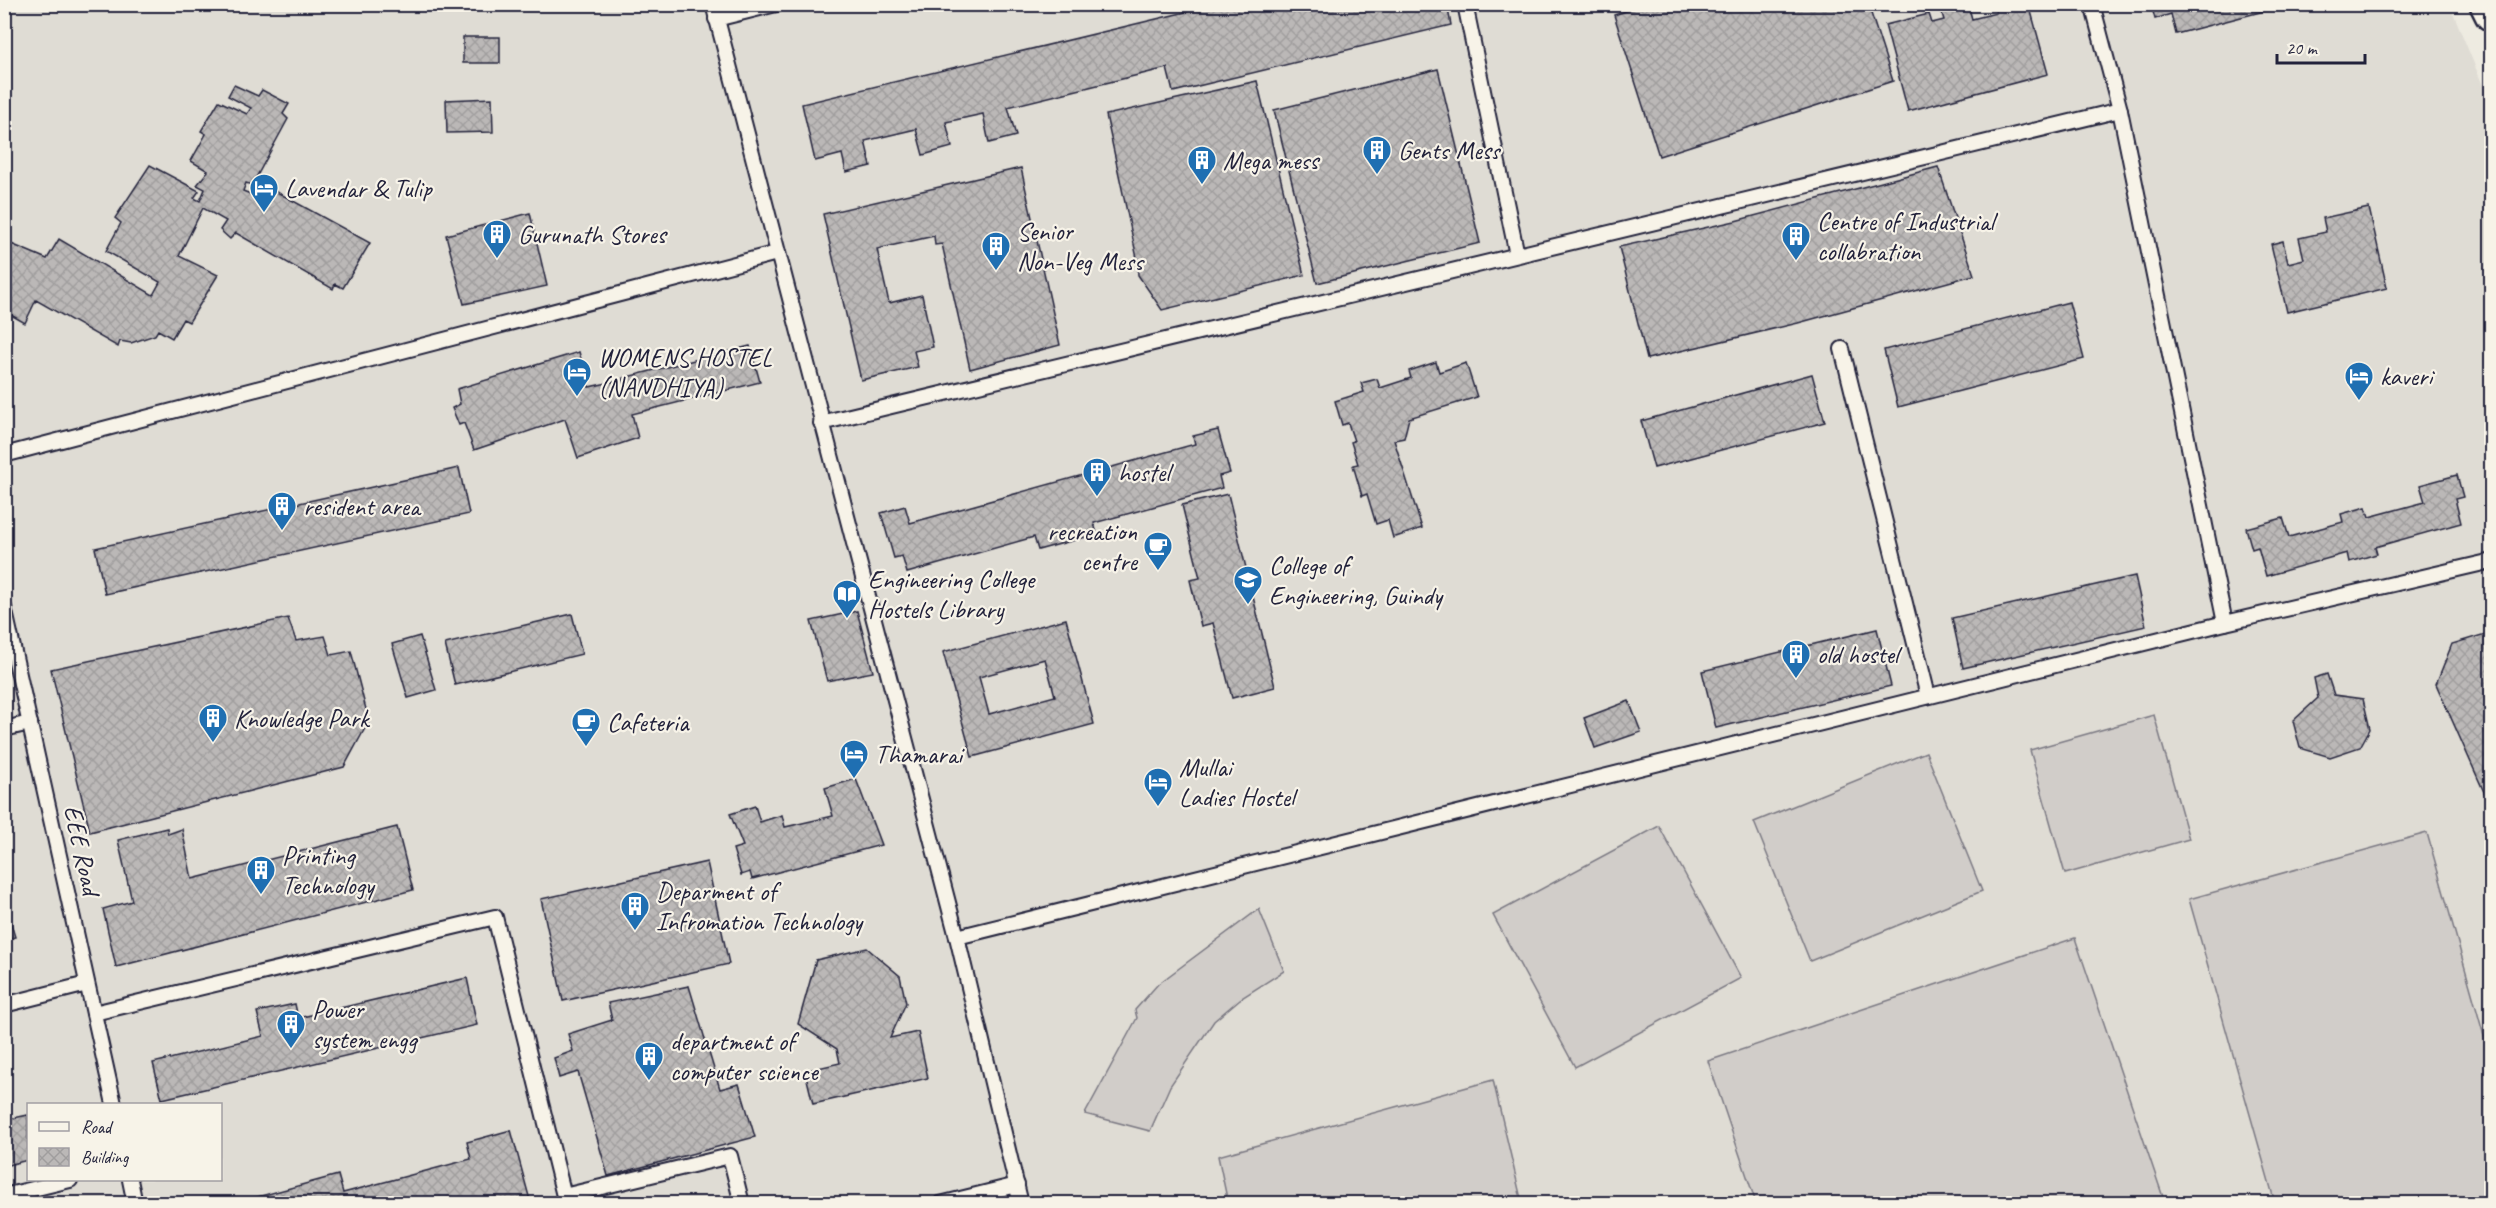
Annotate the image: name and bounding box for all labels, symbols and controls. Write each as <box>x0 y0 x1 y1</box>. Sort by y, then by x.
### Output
scale bar <box>2277 27 2366 65</box>
text: 20 m <box>2286 37 2319 59</box>
building icon: Gents Mess <box>1361 134 1393 176</box>
place label: Gents Mess <box>1398 134 1502 167</box>
building icon: Mega mess <box>1186 144 1218 186</box>
place label: Mega mess <box>1223 144 1320 177</box>
hotel icon: Lavendar & Tulip <box>248 172 280 214</box>
place label: Lavendar & Tulip <box>285 172 434 205</box>
place label: Centre of Industrial collabration <box>1817 205 1998 268</box>
place label: Senior Non-Veg Mess <box>1017 215 1145 278</box>
building icon: Gurunath Stores <box>481 218 513 260</box>
place label: Gurunath Stores <box>518 218 668 251</box>
building icon: Centre of Industrial collabration <box>1780 220 1812 262</box>
building icon: Senior Non-Veg Mess <box>980 230 1012 272</box>
place label: WOMENS HOSTEL (NANDHIYA) <box>598 341 773 404</box>
hotel icon: WOMENS HOSTEL (NANDHIYA) <box>561 356 593 398</box>
hotel icon: kaveri <box>2343 360 2375 402</box>
place label: kaveri <box>2380 360 2435 393</box>
building icon: hostel <box>1081 456 1113 498</box>
place label: hostel <box>1118 456 1174 489</box>
building icon: resident area <box>266 490 298 532</box>
place label: resident area <box>303 490 422 523</box>
place label: recreation centre <box>1047 515 1139 578</box>
cafe icon: recreation centre <box>1142 530 1174 572</box>
place label: College of Engineering, Guindy <box>1269 549 1444 612</box>
place label: Engineering College Hostels Library <box>868 563 1037 626</box>
school or university icon: College of Engineering, Guindy <box>1232 564 1264 606</box>
library icon: Engineering College Hostels Library <box>831 578 863 620</box>
building icon: old hostel <box>1780 638 1812 680</box>
place label: old hostel <box>1817 638 1903 671</box>
building icon: Knowledge Park <box>197 702 229 744</box>
place label: Knowledge Park <box>234 702 371 735</box>
cafe icon: Cafeteria <box>570 706 602 748</box>
place label: Cafeteria <box>607 706 690 739</box>
hotel icon: Thamarai <box>838 738 870 780</box>
place label: Thamarai <box>875 738 965 771</box>
place label: Mullai Ladies Hostel <box>1179 751 1299 814</box>
hotel icon: Mullai Ladies Hostel <box>1142 766 1174 808</box>
street label: EEE Road <box>56 802 108 901</box>
place label: Printing Technology <box>282 839 376 902</box>
building icon: Printing Technology <box>245 854 277 896</box>
place label: Deparment of Infromation Technology <box>656 875 864 938</box>
building icon: Deparment of Infromation Technology <box>619 890 651 932</box>
place label: Power system engg <box>312 993 418 1056</box>
building icon: Power system engg <box>275 1008 307 1050</box>
place label: department of computer science <box>670 1025 819 1088</box>
building icon: department of computer science <box>633 1040 665 1082</box>
legend <box>27 1103 222 1181</box>
text: Road <box>81 1116 114 1138</box>
text: Building <box>81 1146 130 1168</box>

